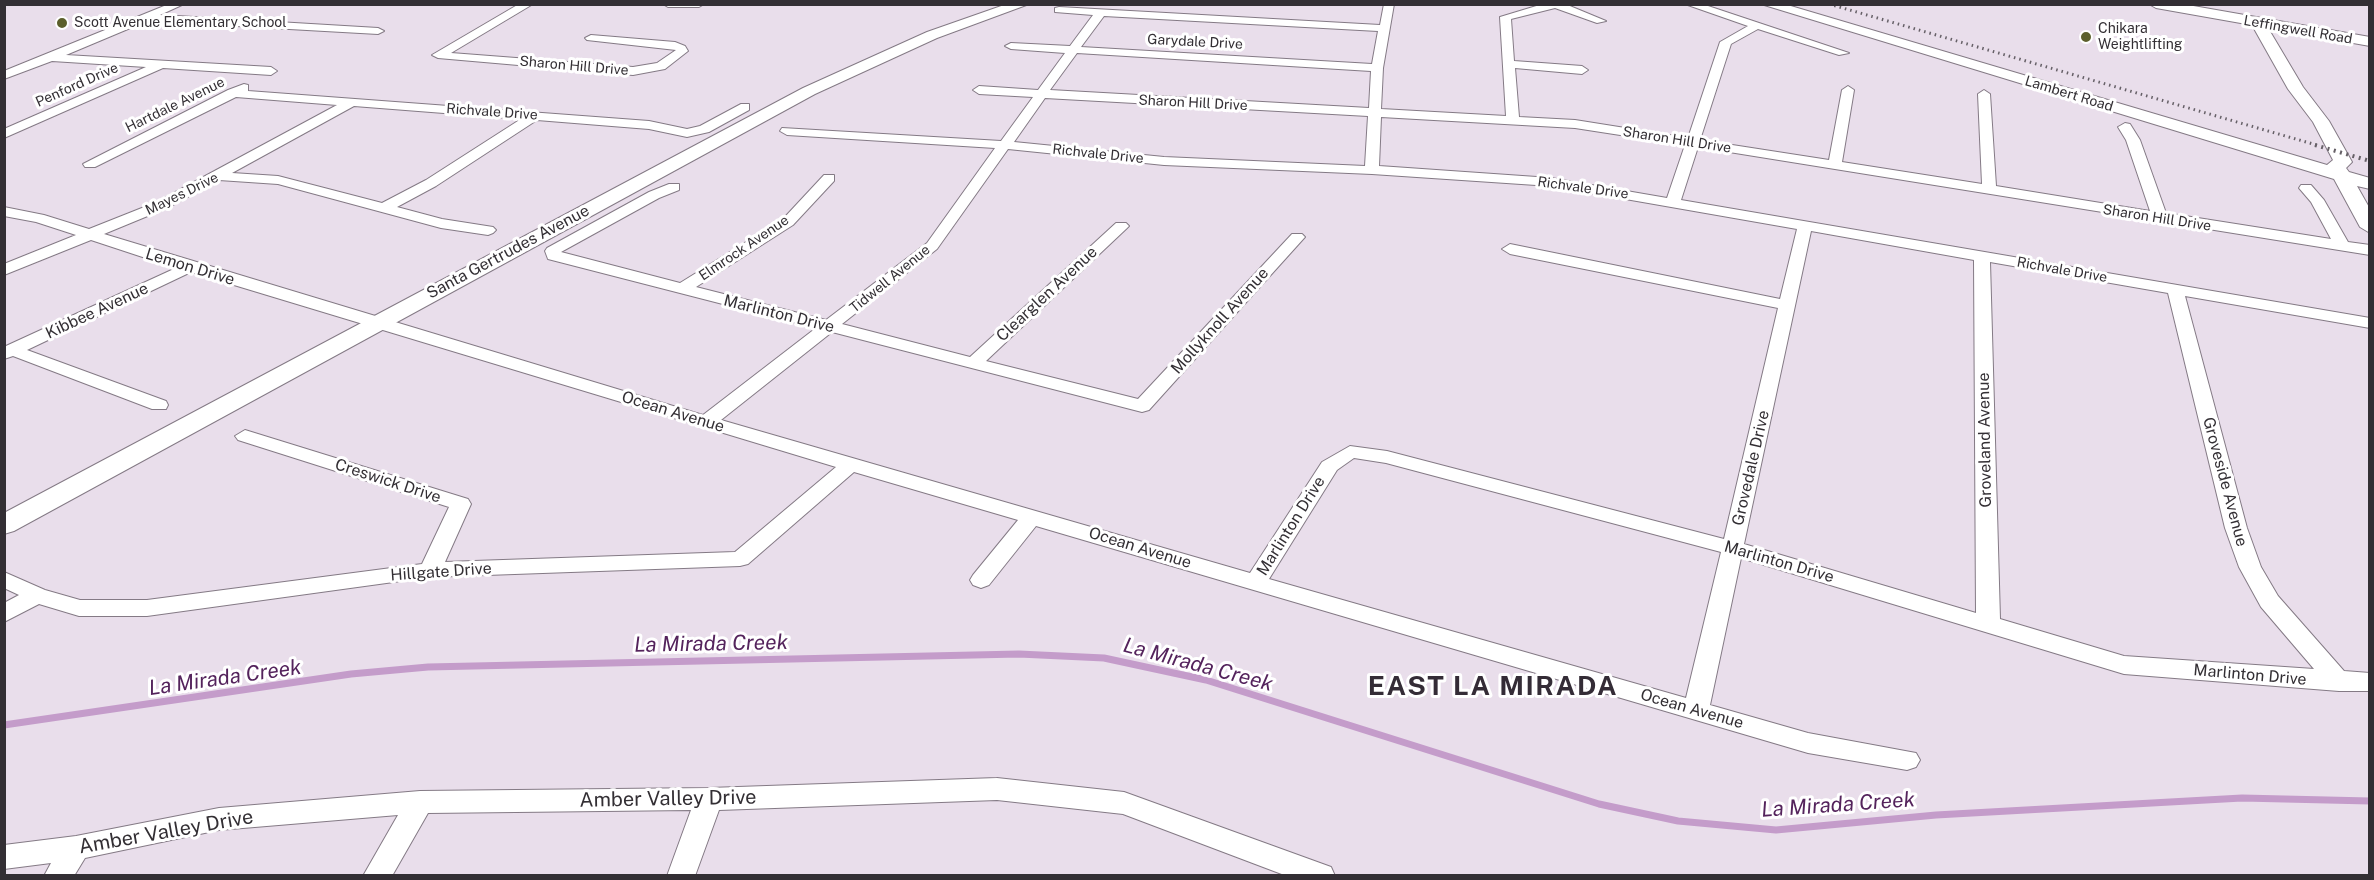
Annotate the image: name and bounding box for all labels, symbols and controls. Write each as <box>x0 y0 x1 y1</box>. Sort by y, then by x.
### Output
street label: Leffingwell Road <box>2242 12 2354 48</box>
place label: Scott Avenue Elementary School <box>74 15 286 31</box>
marker: Scott Avenue Elementary School <box>55 16 69 30</box>
place label: Chikara Weightlifting <box>2098 21 2183 54</box>
marker: Chikara Weightlifting <box>2079 30 2093 44</box>
street label: Garydale Drive <box>1147 31 1243 53</box>
street label: Sharon Hill Drive <box>519 53 629 79</box>
street label: Penford Drive <box>33 59 121 111</box>
street label: Lambert Road <box>2023 73 2115 115</box>
street label: Hartdale Avenue <box>123 74 227 136</box>
street label: Sharon Hill Drive <box>1138 92 1248 114</box>
street label: Richvale Drive <box>446 100 538 124</box>
street label: Sharon Hill Drive <box>1622 123 1732 157</box>
street label: Richvale Drive <box>1052 141 1144 167</box>
street label: Mayes Drive <box>143 169 221 219</box>
street label: Richvale Drive <box>1536 173 1630 203</box>
street label: Santa Gertrudes Avenue <box>423 201 593 303</box>
street label: Sharon Hill Drive <box>2102 201 2212 235</box>
street label: Elmrock Avenue <box>696 212 792 284</box>
street label: Tidwell Avenue <box>846 241 934 317</box>
street label: Clearglen Avenue <box>993 242 1101 346</box>
street label: Lemon Drive <box>143 244 237 290</box>
street label: Richvale Drive <box>2015 254 2109 286</box>
street label: Mollyknoll Avenue <box>1167 264 1273 378</box>
street label: Kibbee Avenue <box>43 279 151 343</box>
street label: Marlinton Drive <box>722 291 836 337</box>
street label: Groveland Avenue <box>1974 372 1996 508</box>
street label: Ocean Avenue <box>619 387 727 437</box>
street label: Grovedale Drive <box>1728 408 1774 528</box>
street label: Groveside Avenue <box>2198 415 2252 549</box>
street label: Creswick Drive <box>333 455 443 507</box>
street label: Marlinton Drive <box>1253 473 1329 579</box>
street label: Ocean Avenue <box>1086 523 1194 573</box>
street label: Marlinton Drive <box>1722 537 1836 587</box>
street label: Hillgate Drive <box>390 559 492 585</box>
water label: La Mirada Creek <box>634 630 788 658</box>
water label: La Mirada Creek <box>1120 633 1276 697</box>
water label: La Mirada Creek <box>147 655 303 701</box>
street label: Marlinton Drive <box>2193 660 2307 690</box>
district label: EAST LA MIRADA <box>1368 671 1618 703</box>
street label: Ocean Avenue <box>1638 685 1746 733</box>
street label: Amber Valley Drive <box>579 785 757 813</box>
water label: La Mirada Creek <box>1760 787 1916 823</box>
street label: Amber Valley Drive <box>77 805 255 859</box>

